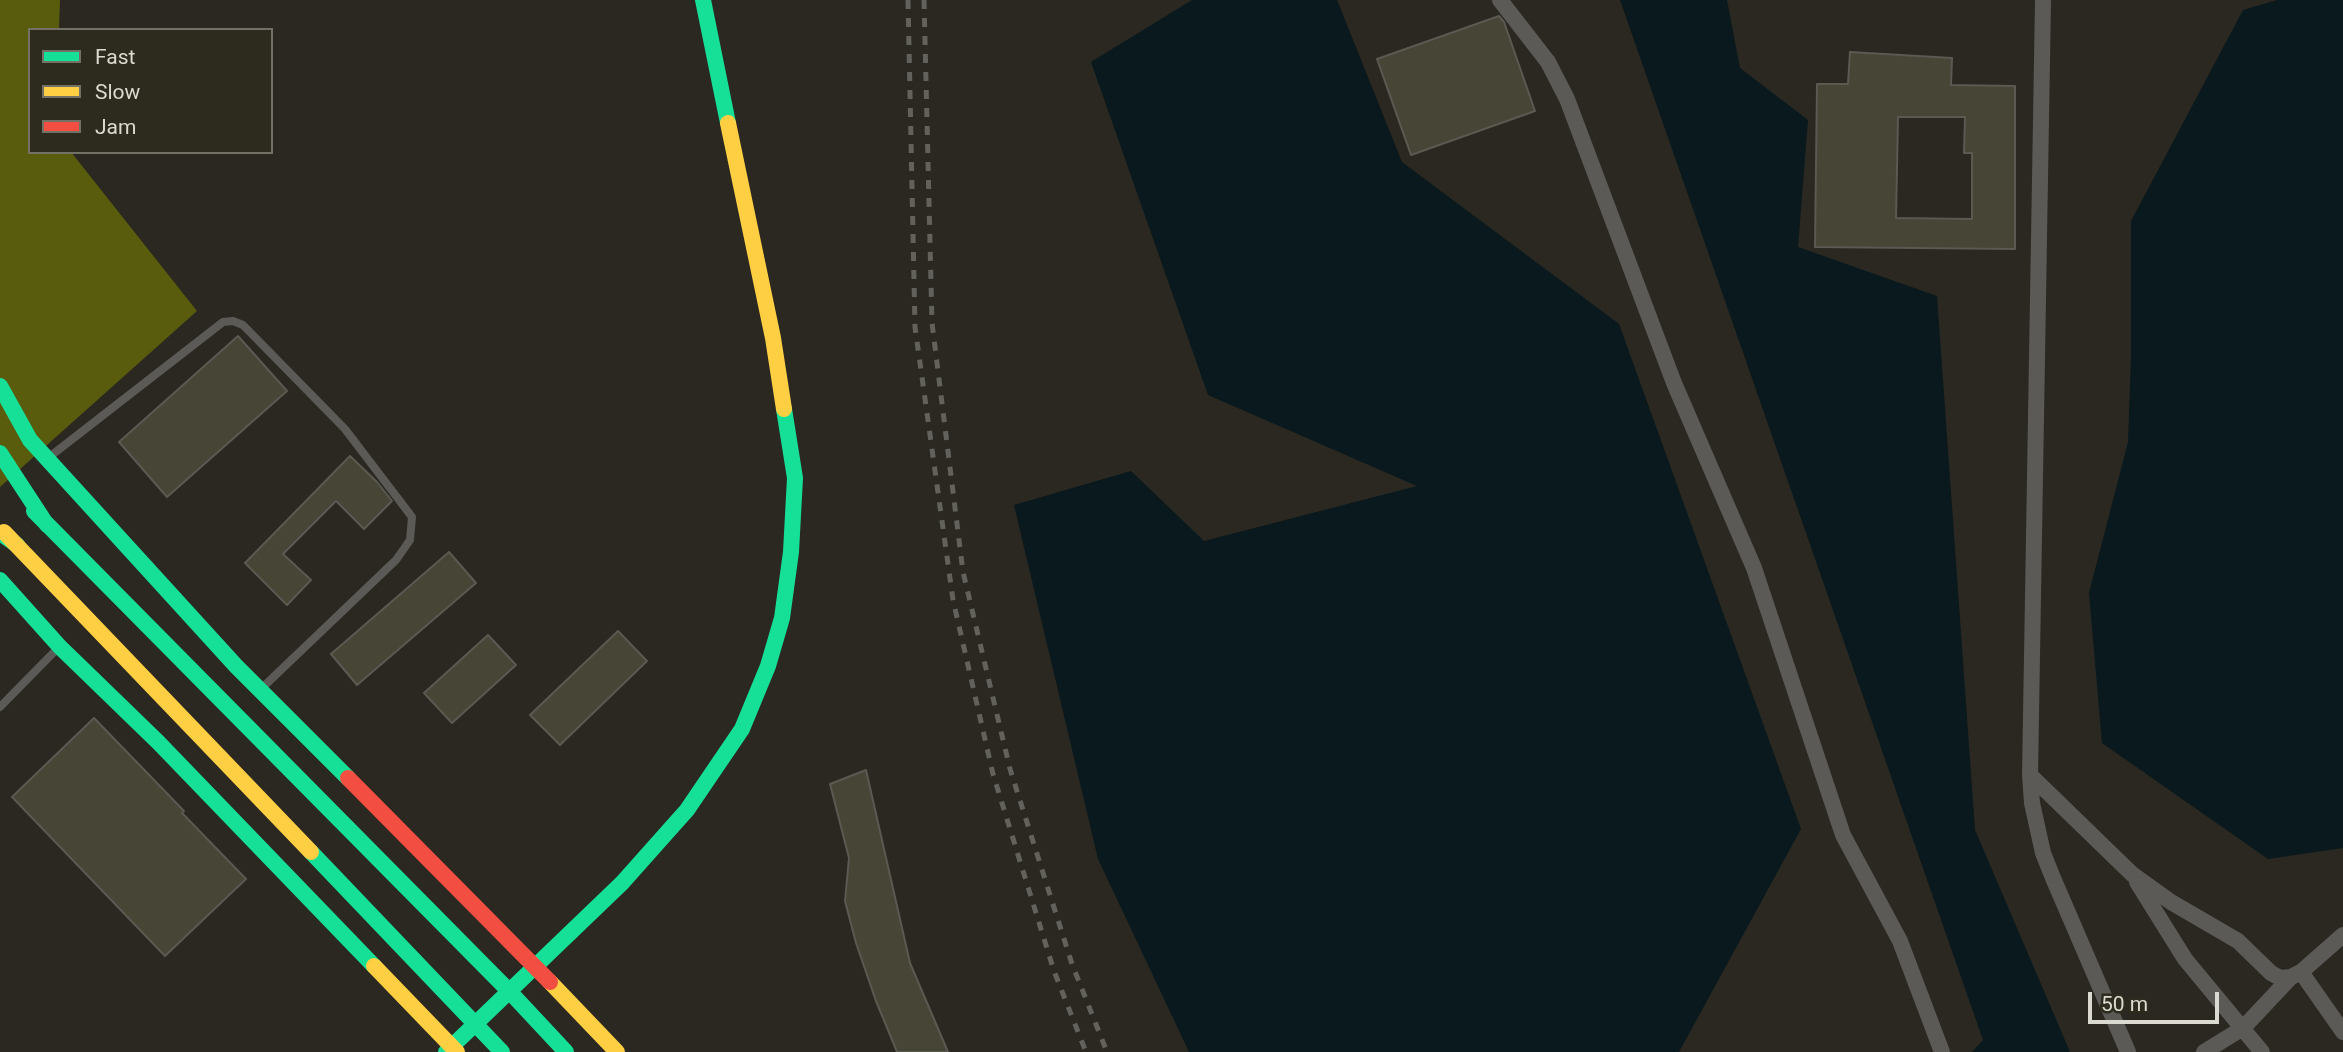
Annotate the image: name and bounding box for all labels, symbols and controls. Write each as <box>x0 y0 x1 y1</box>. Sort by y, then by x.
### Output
legend <box>28 28 273 154</box>
text: Fast <box>95 45 135 69</box>
text: Slow <box>95 80 140 104</box>
text: Jam <box>95 115 136 139</box>
scale bar <box>2091 978 2222 1022</box>
text: 50 m <box>2101 992 2148 1016</box>

